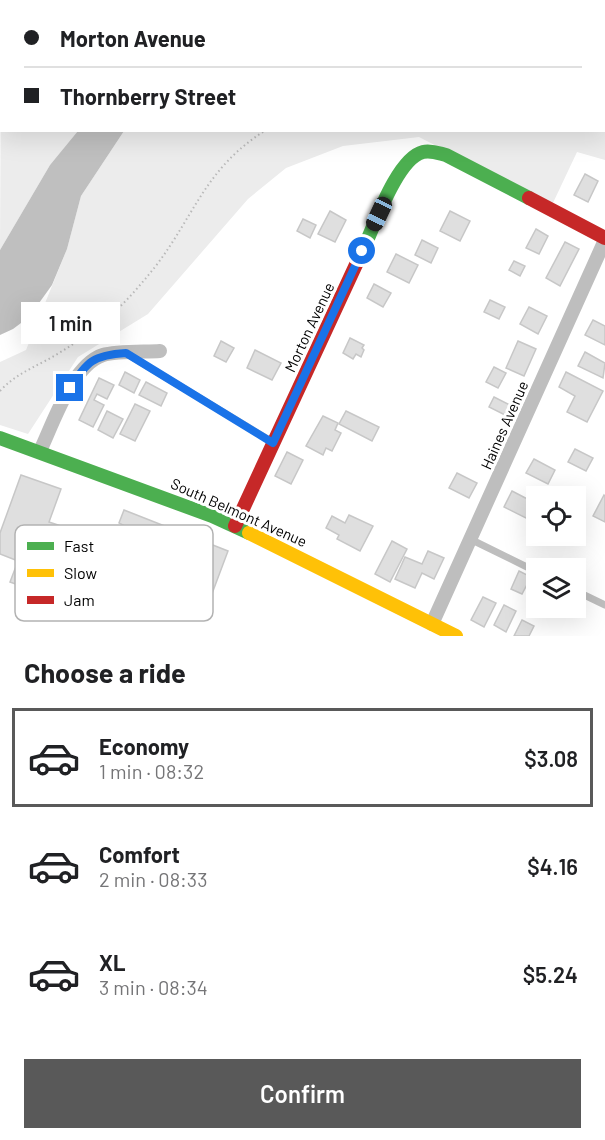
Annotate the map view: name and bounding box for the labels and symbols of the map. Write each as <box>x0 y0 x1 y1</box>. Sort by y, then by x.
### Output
car <box>363 194 395 234</box>
route start <box>348 237 375 264</box>
street label: Morton Avenue <box>280 279 338 375</box>
callout: 1 min <box>20 301 119 343</box>
route end <box>56 374 83 401</box>
street label: Haines Avenue <box>476 378 532 472</box>
street label: South Belmont Avenue <box>168 474 310 550</box>
legend <box>15 525 213 621</box>
text: Fast <box>64 536 94 555</box>
text: Slow <box>64 563 97 582</box>
text: Jam <box>64 590 95 609</box>

